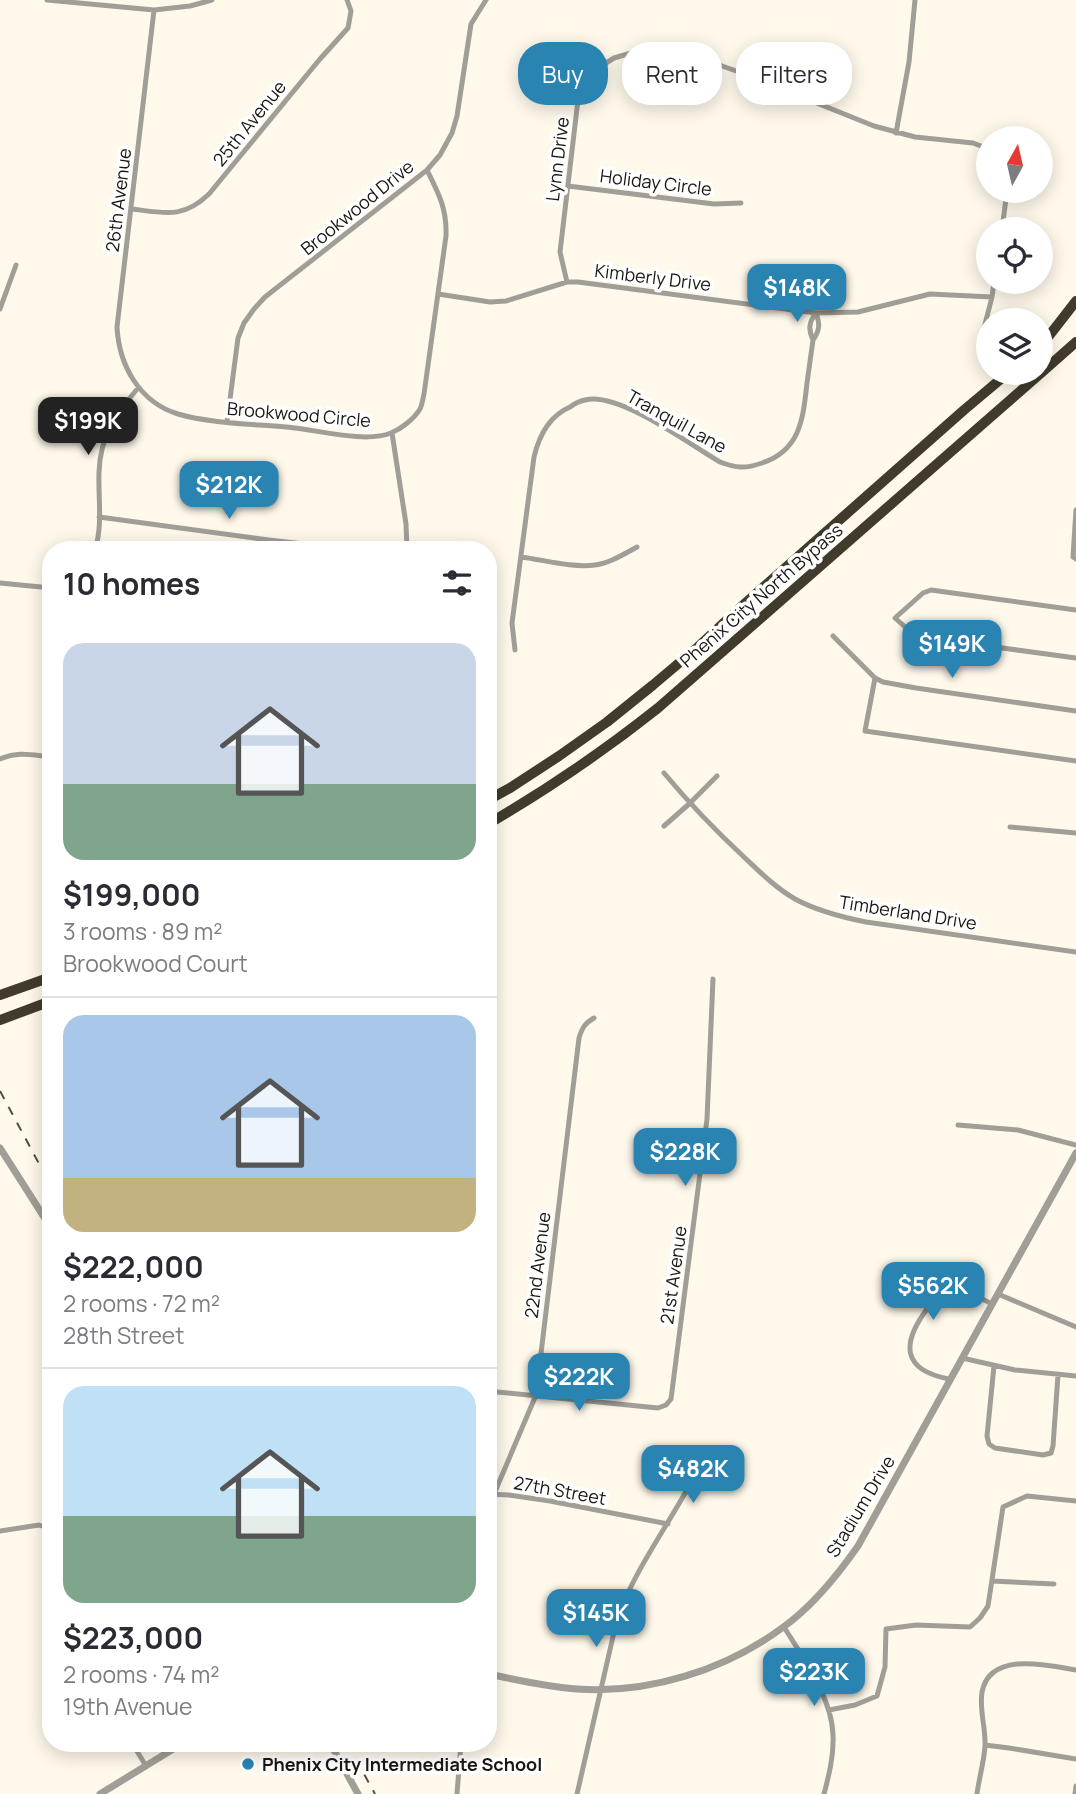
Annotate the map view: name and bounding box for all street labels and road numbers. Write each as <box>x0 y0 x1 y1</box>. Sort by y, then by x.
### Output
street label: 25th Avenue <box>207 75 291 171</box>
street label: Lynn Drive <box>540 115 574 203</box>
street label: 26th Avenue <box>100 147 136 253</box>
street label: Brookwood Drive <box>296 154 418 260</box>
street label: Holiday Circle <box>599 163 713 201</box>
street label: Kimberly Drive <box>593 258 713 296</box>
street label: Tranquil Lane <box>623 384 731 458</box>
street label: Brookwood Circle <box>226 396 372 432</box>
street label: Phenix City North Bypass <box>675 518 847 672</box>
street label: Timberland Drive <box>837 889 979 935</box>
street label: 22nd Avenue <box>519 1210 555 1320</box>
street label: 21st Avenue <box>654 1224 692 1326</box>
street label: Stadium Drive <box>820 1451 900 1561</box>
street label: 27th Street <box>512 1470 608 1510</box>

